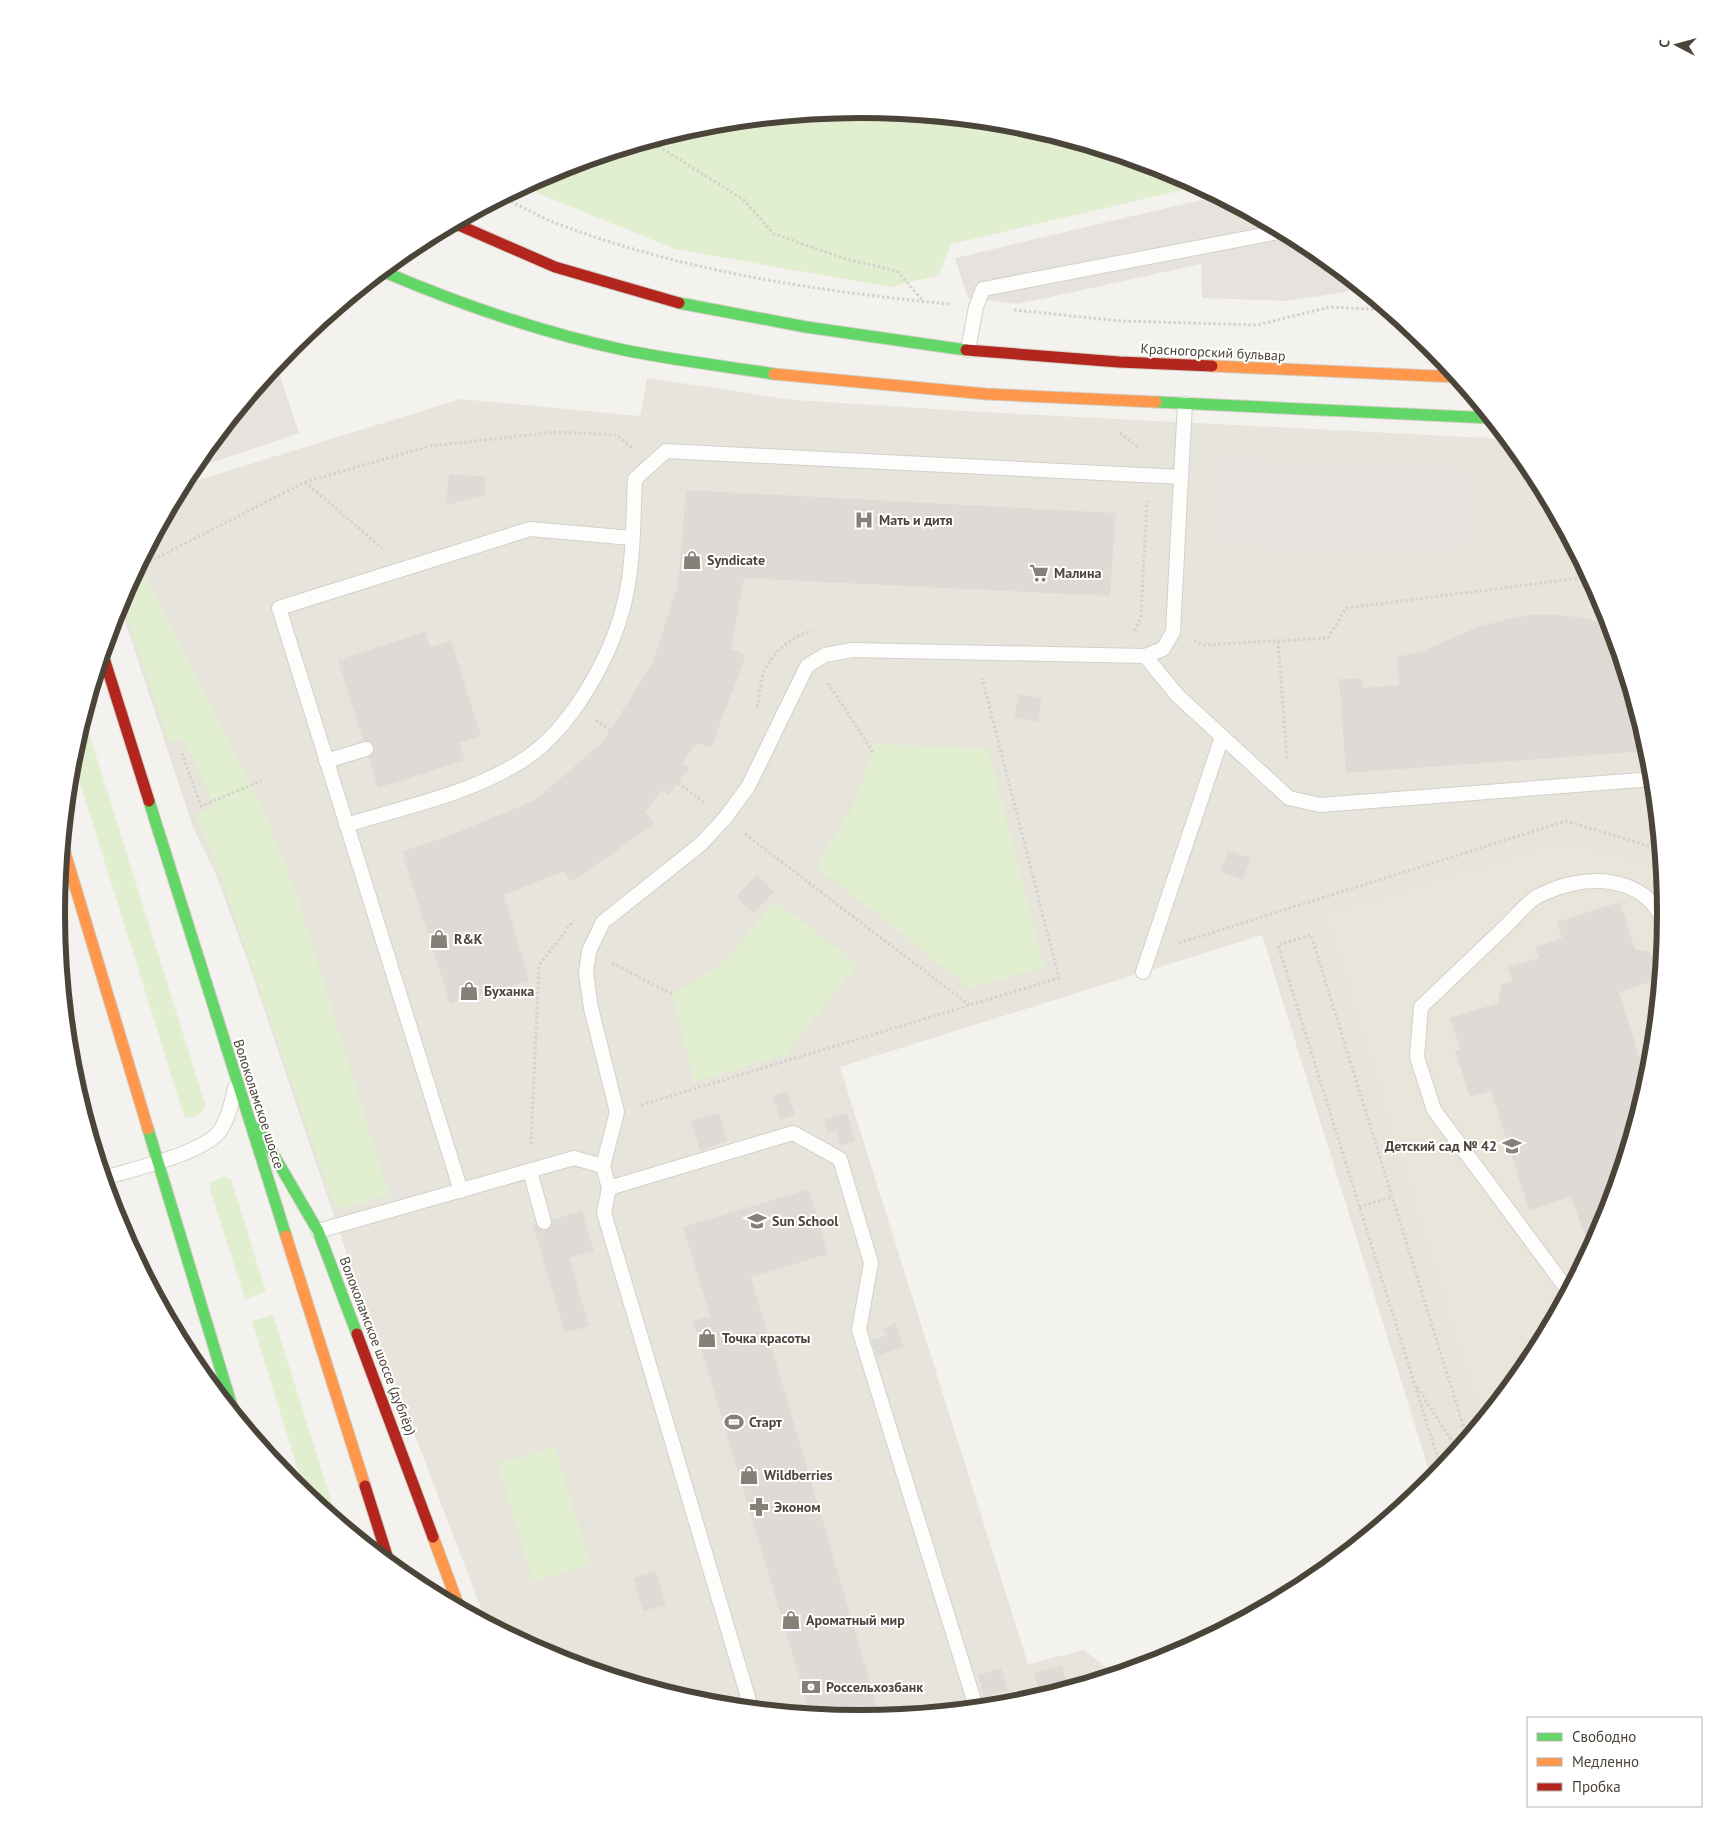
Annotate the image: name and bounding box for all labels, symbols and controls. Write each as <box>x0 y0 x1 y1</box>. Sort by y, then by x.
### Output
north arrow <box>1652 20 1702 70</box>
text: С <box>1655 39 1673 48</box>
street label: Красногорский бульвар <box>1140 339 1286 365</box>
hospital icon: Мать и дитя <box>853 509 875 531</box>
place label: Мать и дитя <box>879 511 953 529</box>
shop icon: Syndicate <box>681 549 703 571</box>
place label: Syndicate <box>707 551 765 569</box>
supermarket icon: Малина <box>1028 562 1050 584</box>
place label: Малина <box>1054 564 1102 582</box>
shop icon: R&K <box>428 928 450 950</box>
place label: R&K <box>454 930 483 948</box>
shop icon: Буханка <box>458 980 480 1002</box>
place label: Буханка <box>484 982 534 1000</box>
street label: Волоколамское шоссе <box>230 1037 288 1171</box>
school or university icon: Детский сад № 42 <box>1501 1135 1523 1157</box>
place label: Детский сад № 42 <box>1385 1137 1497 1155</box>
school or university icon: Sun School <box>746 1210 768 1232</box>
place label: Sun School <box>772 1212 839 1230</box>
street label: Волоколамское шоссе (дублёр) <box>336 1254 420 1438</box>
shop icon: Точка красоты <box>696 1327 718 1349</box>
place label: Точка красоты <box>722 1329 811 1347</box>
sports icon: Старт <box>723 1411 745 1433</box>
place label: Старт <box>749 1413 782 1431</box>
shop icon: Wildberries <box>738 1464 760 1486</box>
place label: Wildberries <box>764 1466 833 1484</box>
pharmacy icon: Эконом <box>748 1496 770 1518</box>
place label: Эконом <box>774 1498 821 1516</box>
shop icon: Ароматный мир <box>780 1609 802 1631</box>
place label: Ароматный мир <box>806 1611 905 1629</box>
bank icon: Россельхозбанк <box>800 1676 822 1698</box>
place label: Россельхозбанк <box>826 1678 923 1696</box>
legend <box>1527 1717 1702 1807</box>
text: Свободно <box>1572 1727 1636 1746</box>
text: Медленно <box>1572 1752 1639 1771</box>
text: Пробка <box>1572 1777 1621 1796</box>

